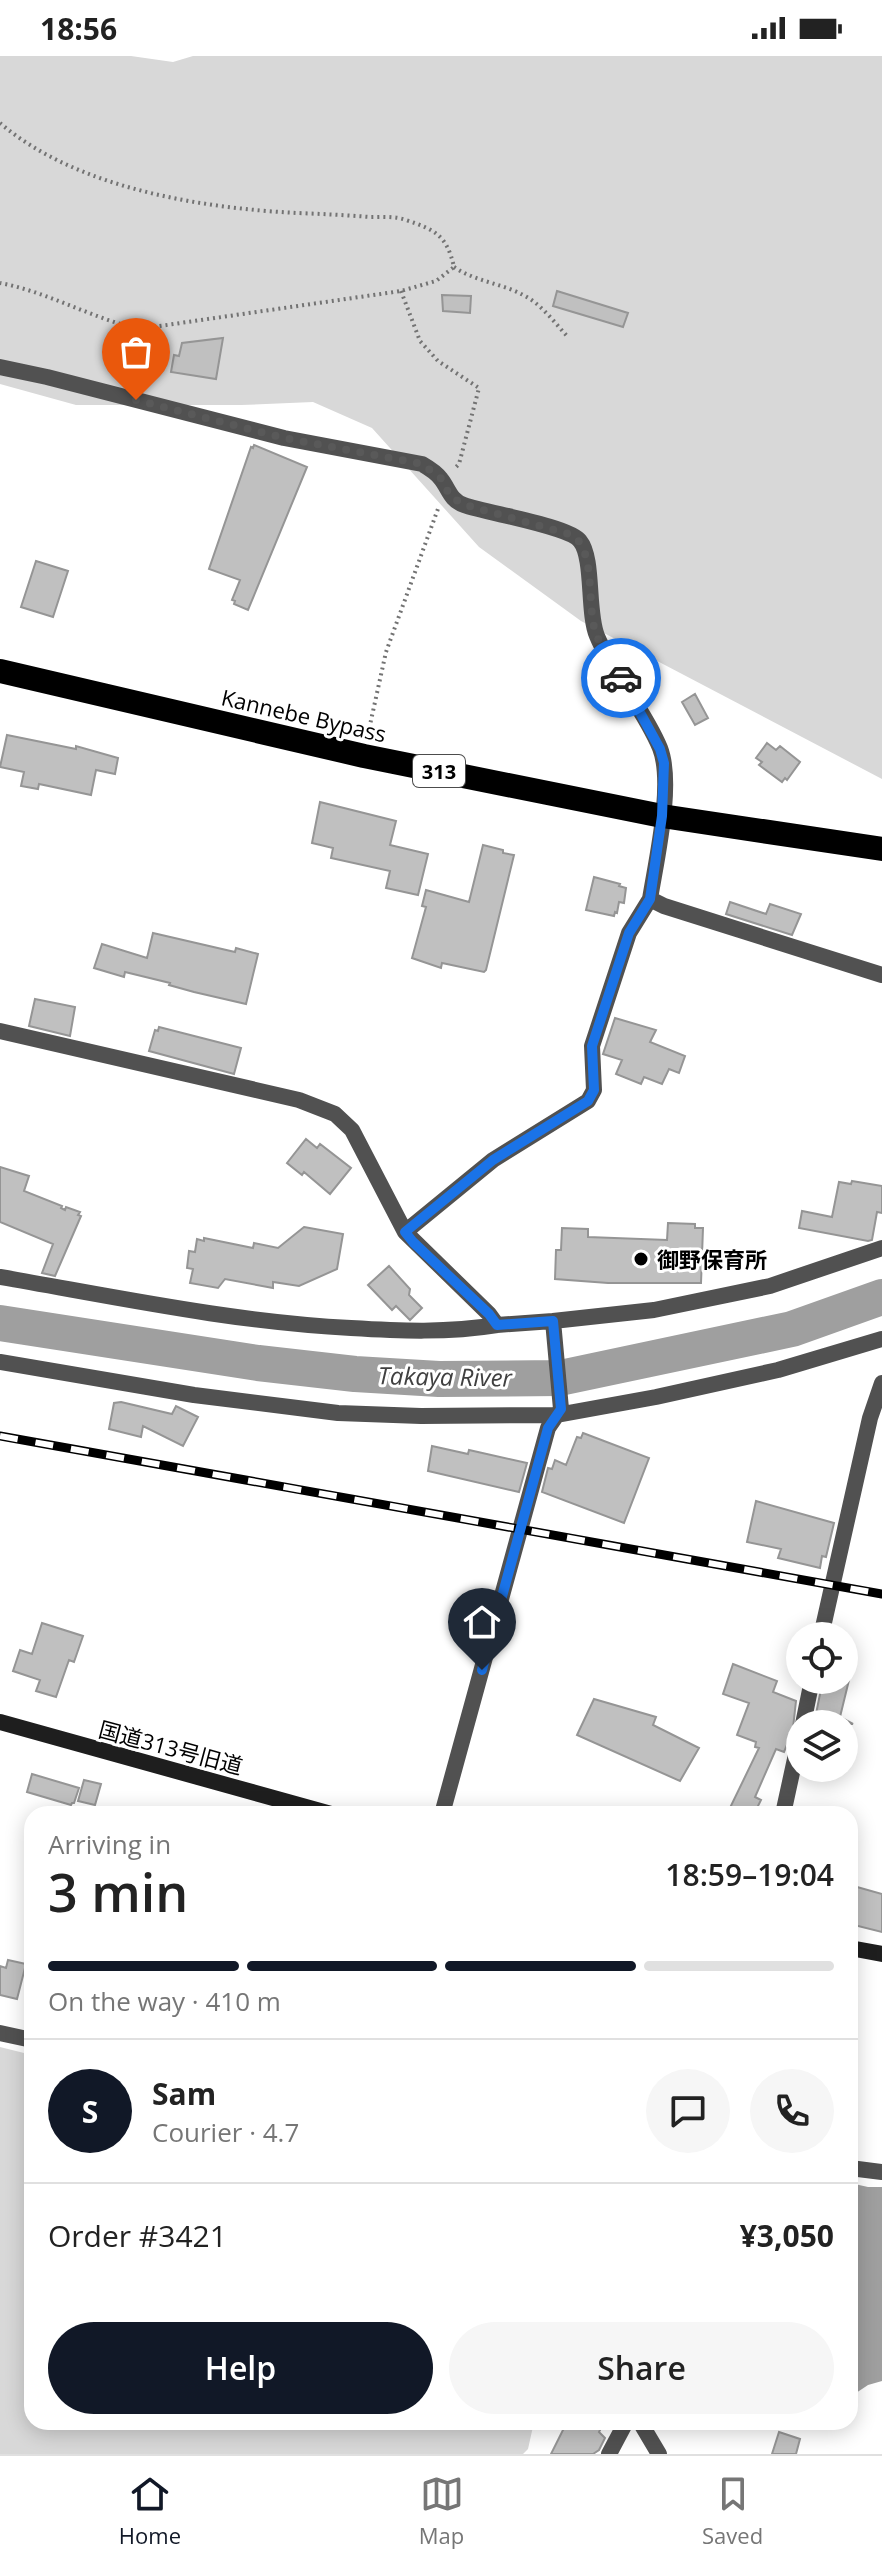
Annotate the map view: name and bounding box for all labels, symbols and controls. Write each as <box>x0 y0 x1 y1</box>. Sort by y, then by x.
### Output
text: 18:56 <box>40 8 117 49</box>
pin <box>102 318 170 400</box>
icon: bag <box>114 330 158 374</box>
courier <box>581 638 661 718</box>
icon: car <box>599 656 643 700</box>
street label: Kannebe Bypass <box>219 681 389 749</box>
road number: 313 <box>413 755 465 787</box>
place label: 御野保育所 <box>657 1244 767 1274</box>
marker: 御野保育所 <box>632 1250 650 1268</box>
water label: Takaya River <box>378 1358 514 1394</box>
pin <box>448 1588 516 1670</box>
icon: home <box>460 1600 504 1644</box>
map controls <box>786 1622 858 1782</box>
button: locate <box>786 1622 858 1694</box>
button: layers <box>786 1710 858 1782</box>
street label: 国道313号旧道 <box>96 1713 246 1781</box>
text: Arriving in <box>48 1826 171 1862</box>
text: 18:59–19:04 <box>665 1854 834 1895</box>
text: 3 min <box>48 1856 188 1927</box>
text: On the way · 410 m <box>48 1983 281 2019</box>
button: chat <box>646 2069 730 2153</box>
button: phone <box>750 2069 834 2153</box>
text: Sam <box>152 2073 216 2114</box>
text: S <box>82 2091 98 2132</box>
text: Courier · 4.7 <box>152 2114 299 2150</box>
text: Order #3421 <box>48 2215 227 2256</box>
text: ¥3,050 <box>740 2215 834 2256</box>
button: Help <box>48 2322 433 2414</box>
button: Share <box>449 2322 834 2414</box>
tab: Home <box>119 2472 181 2550</box>
tab: Map <box>419 2472 464 2550</box>
tab: Saved <box>702 2472 763 2550</box>

